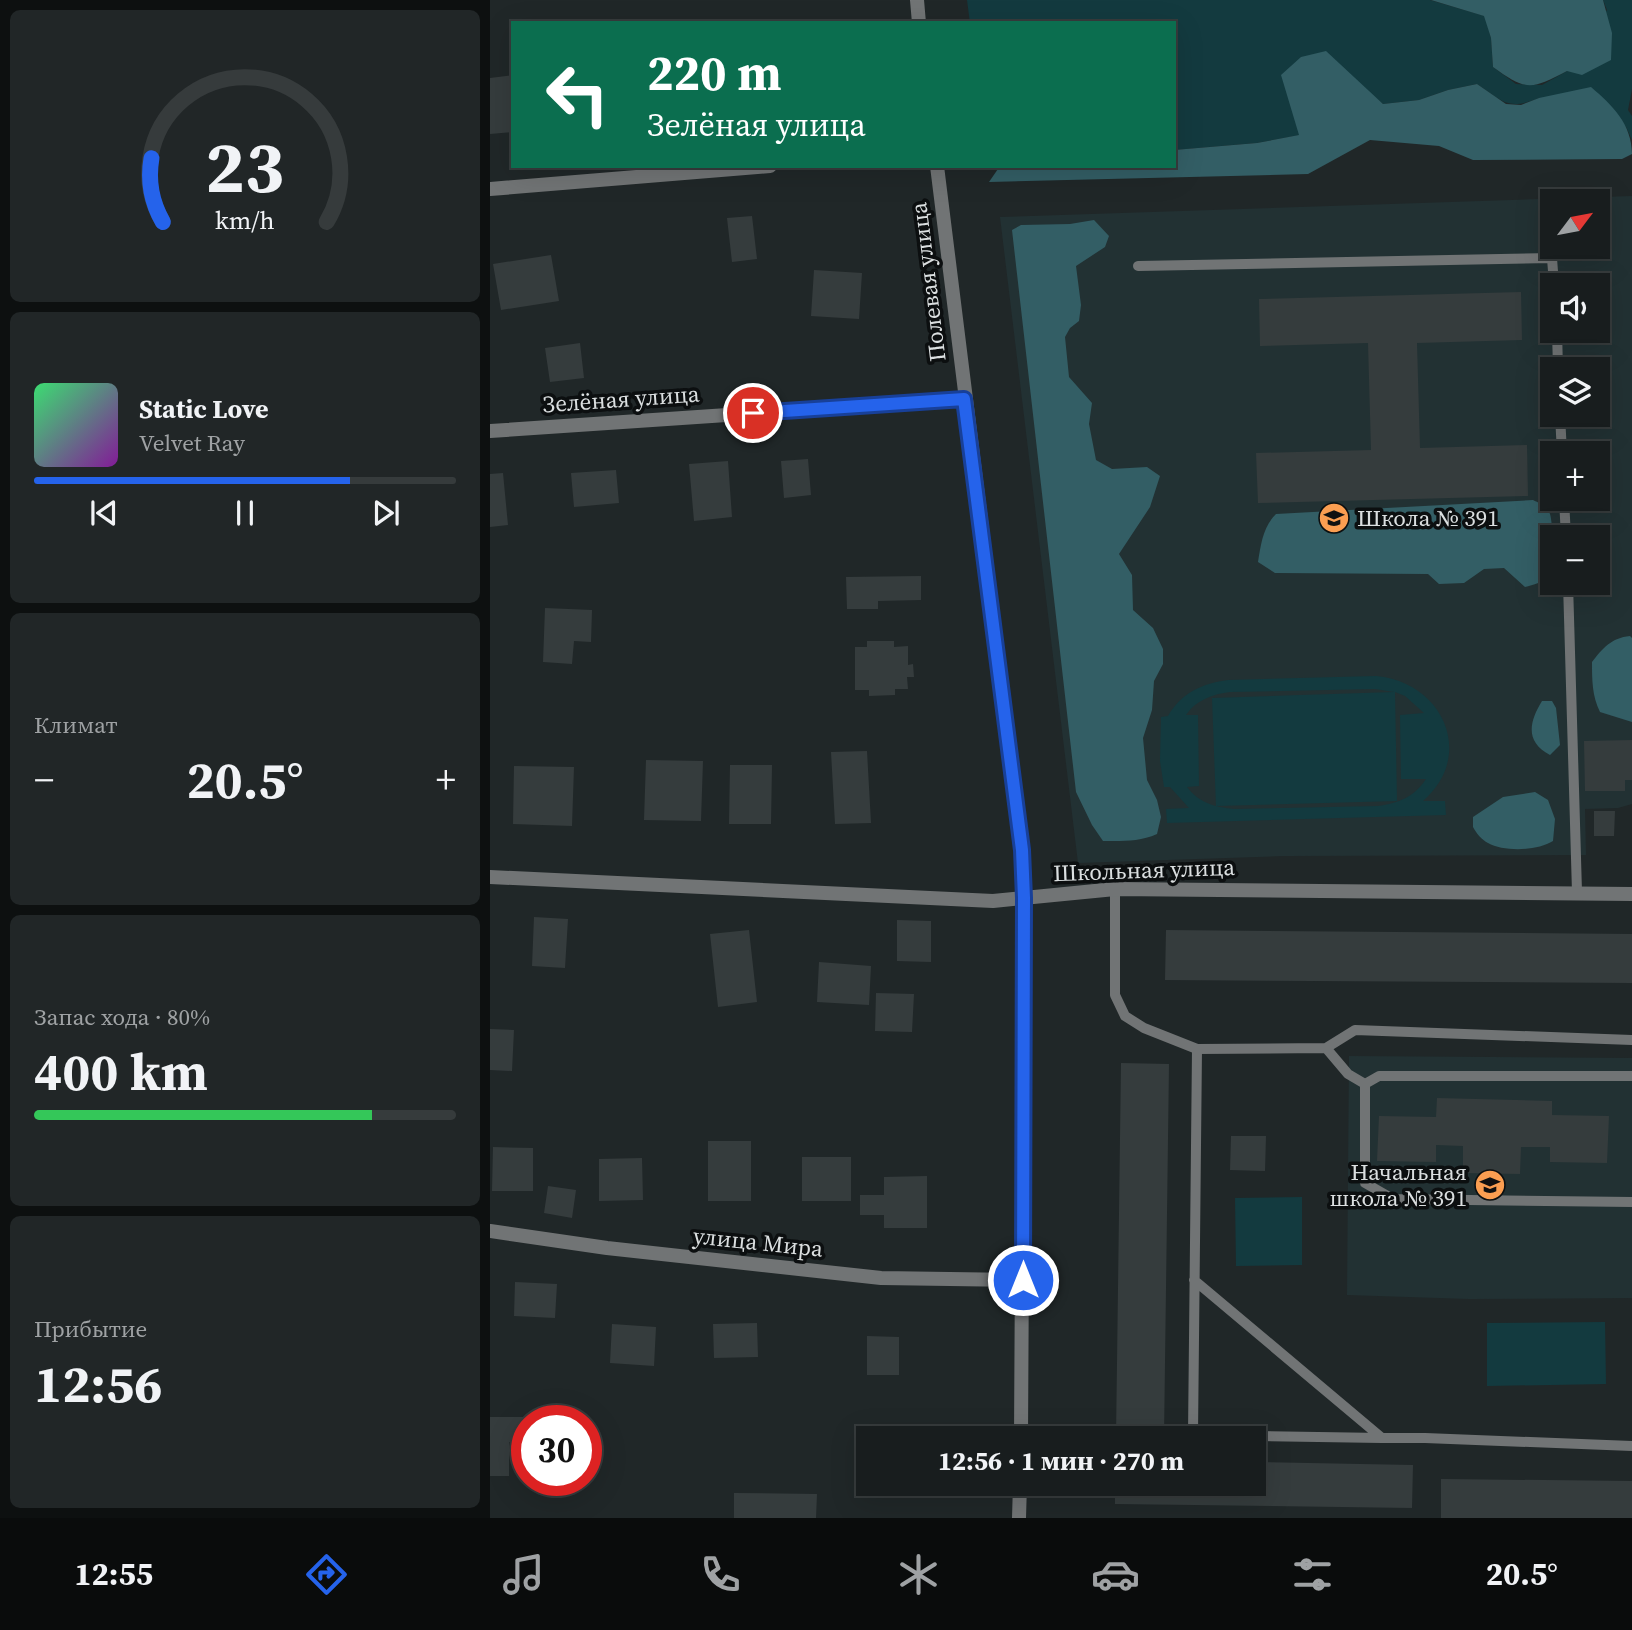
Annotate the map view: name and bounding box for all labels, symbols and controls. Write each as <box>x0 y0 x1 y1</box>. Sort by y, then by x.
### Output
text: 220 m <box>647 39 782 106</box>
icon: left <box>532 49 623 140</box>
text: Зелёная улица <box>647 103 866 147</box>
text: 23 <box>206 117 284 216</box>
north arrow <box>1540 189 1610 259</box>
map controls <box>1540 189 1610 595</box>
street label: Полевая улица <box>902 200 954 363</box>
text: km/h <box>215 203 275 237</box>
button: sound <box>1540 273 1610 343</box>
button: layers <box>1540 357 1610 427</box>
street label: Зелёная улица <box>541 378 701 420</box>
pin <box>723 383 783 443</box>
text: Static Love <box>139 391 268 427</box>
icon: arrive <box>734 394 772 432</box>
text: Velvet Ray <box>139 427 245 459</box>
button: + <box>1540 441 1610 511</box>
icon: previous <box>85 494 123 532</box>
icon: pause <box>226 494 264 532</box>
icon: next <box>367 494 405 532</box>
school or university icon: Школа № 391 <box>1317 501 1351 535</box>
place label: Школа № 391 <box>1357 502 1499 534</box>
button: − <box>1540 525 1610 595</box>
text: Климат <box>34 709 118 741</box>
text: 20.5° <box>186 744 304 815</box>
text: − <box>34 754 54 806</box>
text: + <box>436 754 456 806</box>
street label: Школьная улица <box>1053 851 1236 889</box>
text: Запас хода · 80% <box>34 1001 210 1033</box>
text: 400 km <box>34 1036 208 1107</box>
place label: Начальная школа № 391 <box>1329 1156 1467 1214</box>
school or university icon: Начальная школа № 391 <box>1473 1168 1507 1202</box>
street label: улица Мира <box>691 1219 825 1265</box>
position arrow <box>986 1243 1060 1317</box>
text: Прибытие <box>34 1313 147 1345</box>
text: 12:56 <box>34 1348 162 1419</box>
speed limit sign: 30 <box>511 1405 602 1496</box>
text: 12:56 · 1 мин · 270 m <box>938 1443 1184 1479</box>
icon: directions <box>302 1550 351 1599</box>
icon: music <box>499 1550 548 1599</box>
icon: phone <box>696 1550 745 1599</box>
icon: climate <box>894 1550 943 1599</box>
icon: car <box>1091 1550 1140 1599</box>
icon: filters <box>1288 1550 1337 1599</box>
text: 12:55 <box>74 1552 153 1596</box>
text: 20.5° <box>1486 1552 1558 1596</box>

